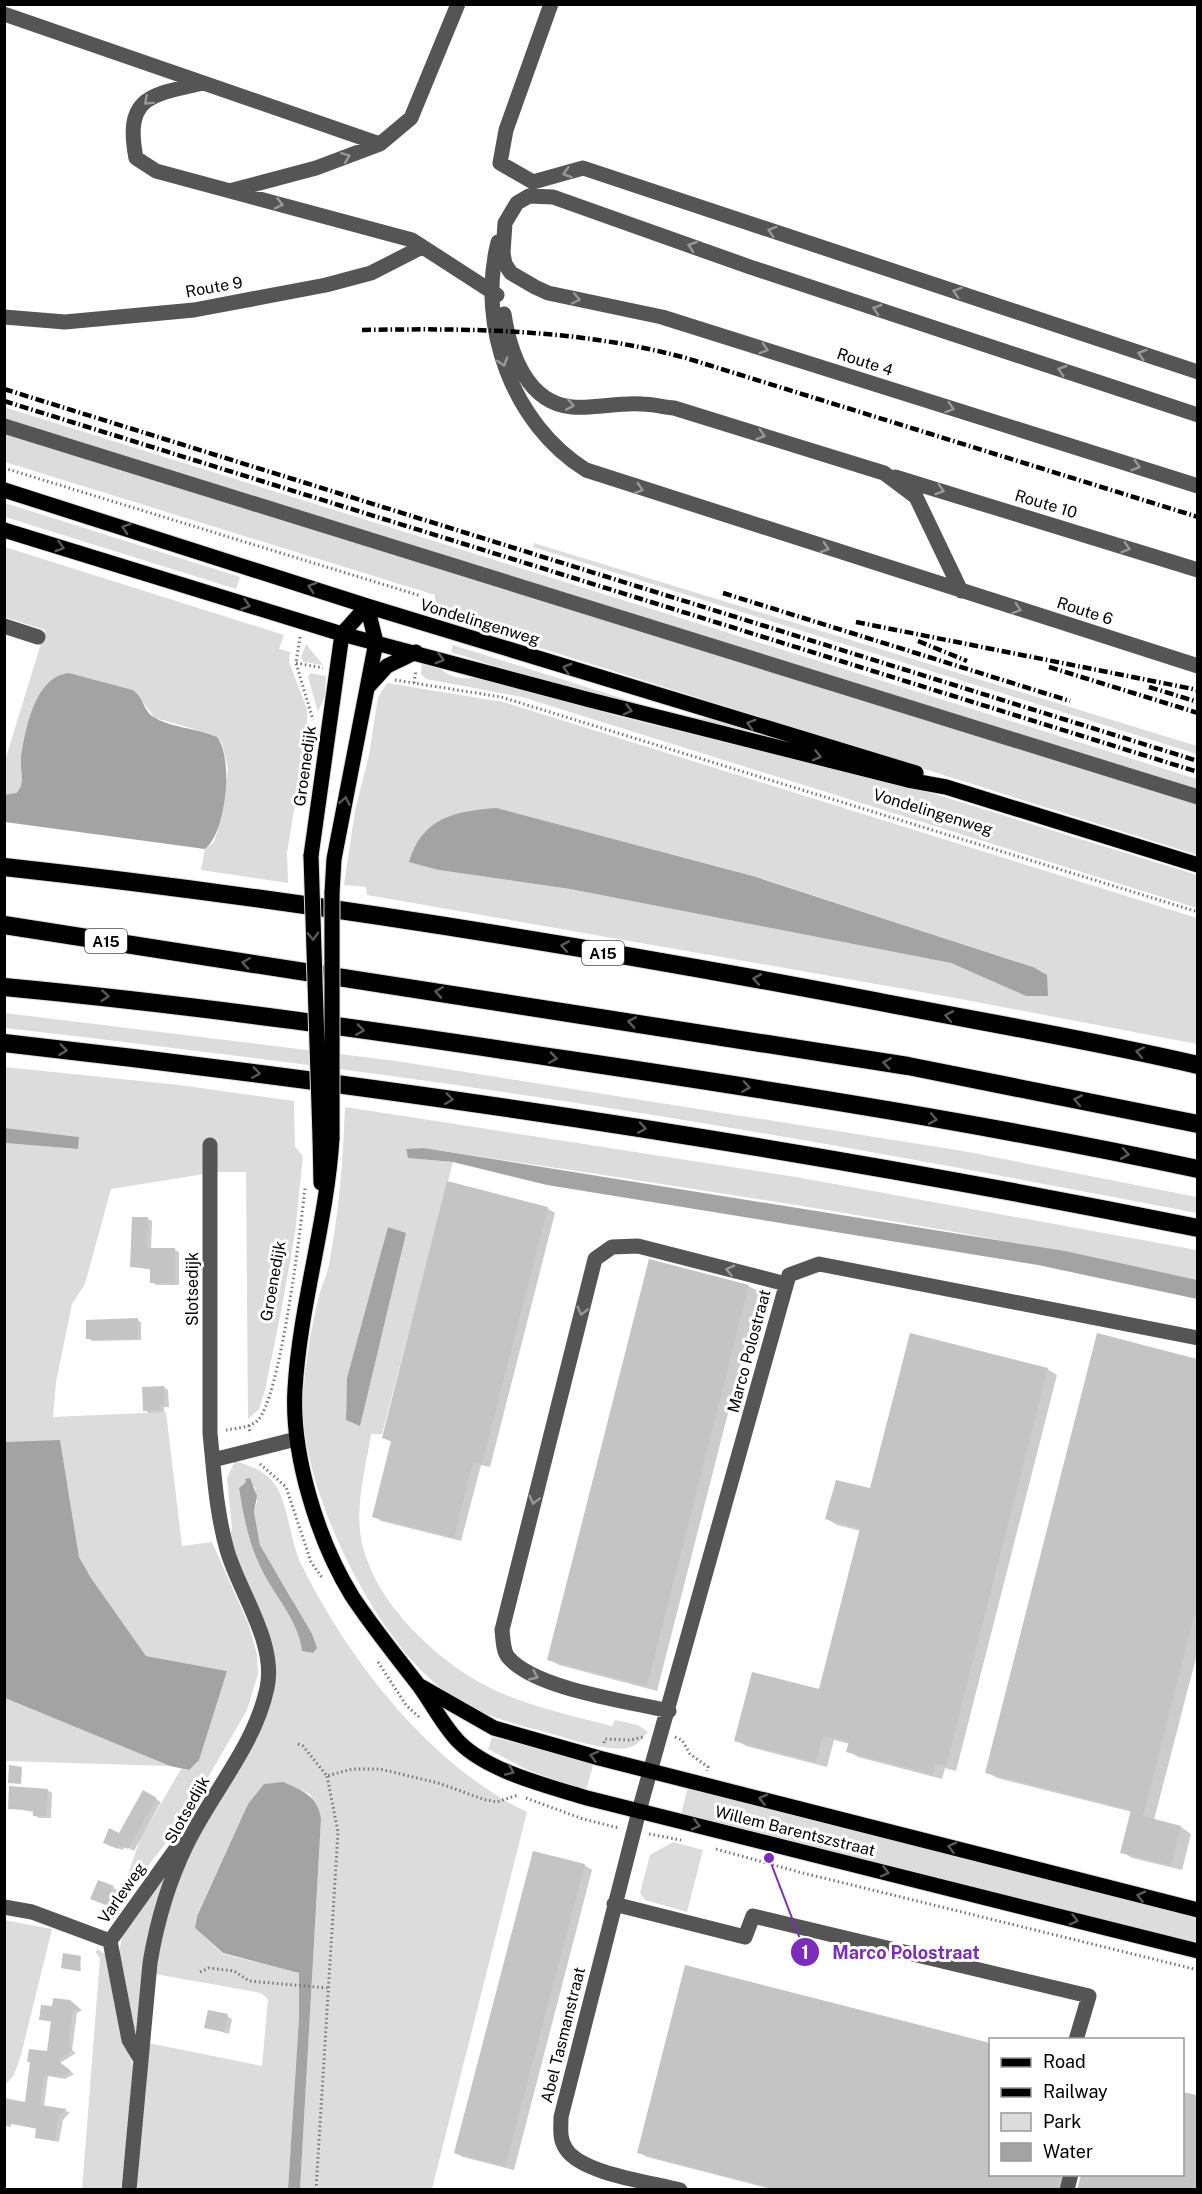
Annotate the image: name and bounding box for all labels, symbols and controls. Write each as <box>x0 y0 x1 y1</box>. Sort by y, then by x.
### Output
one-way arrow <box>145 94 155 105</box>
one-way arrow <box>340 151 351 164</box>
one-way arrow <box>562 166 573 178</box>
one-way arrow <box>274 197 284 210</box>
one-way arrow <box>767 225 778 238</box>
one-way arrow <box>688 241 698 254</box>
street label: Route 9 <box>184 273 244 301</box>
one-way arrow <box>952 287 963 300</box>
one-way arrow <box>571 291 581 304</box>
one-way arrow <box>872 303 883 316</box>
one-way arrow <box>758 342 769 354</box>
street label: Route 4 <box>835 344 895 380</box>
one-way arrow <box>1137 349 1148 361</box>
one-way arrow <box>496 356 508 367</box>
one-way arrow <box>1057 365 1068 378</box>
one-way arrow <box>565 398 575 411</box>
one-way arrow <box>944 401 955 413</box>
one-way arrow <box>755 428 765 440</box>
one-way arrow <box>1130 459 1141 471</box>
one-way arrow <box>633 482 644 494</box>
one-way arrow <box>934 483 945 495</box>
street label: Route 10 <box>1013 486 1080 523</box>
one-way arrow <box>121 523 132 535</box>
one-way arrow <box>54 540 65 552</box>
one-way arrow <box>819 541 830 553</box>
one-way arrow <box>1120 541 1131 553</box>
one-way arrow <box>307 582 318 595</box>
street label: Route 6 <box>1055 593 1115 629</box>
street label: Vondelingenweg <box>418 595 542 649</box>
one-way arrow <box>241 598 251 610</box>
one-way arrow <box>1011 602 1022 614</box>
one-way arrow <box>434 652 445 664</box>
one-way arrow <box>562 662 573 675</box>
one-way arrow <box>623 702 633 715</box>
one-way arrow <box>746 719 757 731</box>
street label: Groenedijk <box>290 724 320 808</box>
one-way arrow <box>812 749 822 762</box>
street label: Vondelingenweg <box>871 785 995 839</box>
one-way arrow <box>338 796 351 806</box>
road number: A15 <box>85 929 127 953</box>
one-way arrow <box>306 931 319 940</box>
one-way arrow <box>560 940 570 953</box>
road number: A15 <box>582 941 624 965</box>
one-way arrow <box>242 957 251 969</box>
one-way arrow <box>753 973 763 986</box>
one-way arrow <box>434 987 444 999</box>
one-way arrow <box>100 989 109 1002</box>
one-way arrow <box>944 1010 954 1022</box>
one-way arrow <box>627 1016 636 1028</box>
one-way arrow <box>356 1023 365 1035</box>
one-way arrow <box>58 1043 67 1056</box>
one-way arrow <box>1136 1046 1146 1059</box>
one-way arrow <box>549 1051 558 1063</box>
one-way arrow <box>882 1057 892 1069</box>
one-way arrow <box>252 1067 261 1079</box>
one-way arrow <box>742 1080 751 1092</box>
one-way arrow <box>445 1092 454 1105</box>
one-way arrow <box>1074 1094 1084 1107</box>
one-way arrow <box>928 1112 938 1125</box>
one-way arrow <box>638 1122 647 1134</box>
one-way arrow <box>1120 1147 1130 1160</box>
street label: Groenedijk <box>257 1239 289 1323</box>
street label: Slotsedijk <box>183 1252 202 1326</box>
one-way arrow <box>725 1264 735 1277</box>
street label: Marco Polostraat <box>723 1287 775 1415</box>
one-way arrow <box>576 1306 589 1316</box>
one-way arrow <box>529 1495 542 1505</box>
one-way arrow <box>528 1669 539 1681</box>
one-way arrow <box>589 1751 600 1763</box>
one-way arrow <box>504 1764 515 1776</box>
street label: Slotsedijk <box>161 1773 213 1847</box>
one-way arrow <box>758 1794 769 1806</box>
street label: Willem Barentszstraat <box>713 1802 877 1860</box>
one-way arrow <box>691 1817 701 1830</box>
one-way arrow <box>947 1842 957 1855</box>
street label: Varleweg <box>94 1859 150 1927</box>
one-way arrow <box>880 1865 890 1878</box>
one-way arrow <box>1136 1890 1146 1903</box>
one-way arrow <box>1069 1913 1079 1926</box>
callout: Marco Polostraat <box>790 1934 992 1970</box>
text: 1 <box>801 1942 809 1963</box>
text: Marco Polostraat <box>832 1942 980 1963</box>
street label: Abel Tasmanstraat <box>537 1965 589 2105</box>
legend <box>989 2038 1184 2176</box>
text: Road <box>1043 2051 1086 2072</box>
text: Railway <box>1043 2081 1108 2102</box>
text: Park <box>1043 2111 1081 2132</box>
text: Water <box>1043 2141 1093 2162</box>

